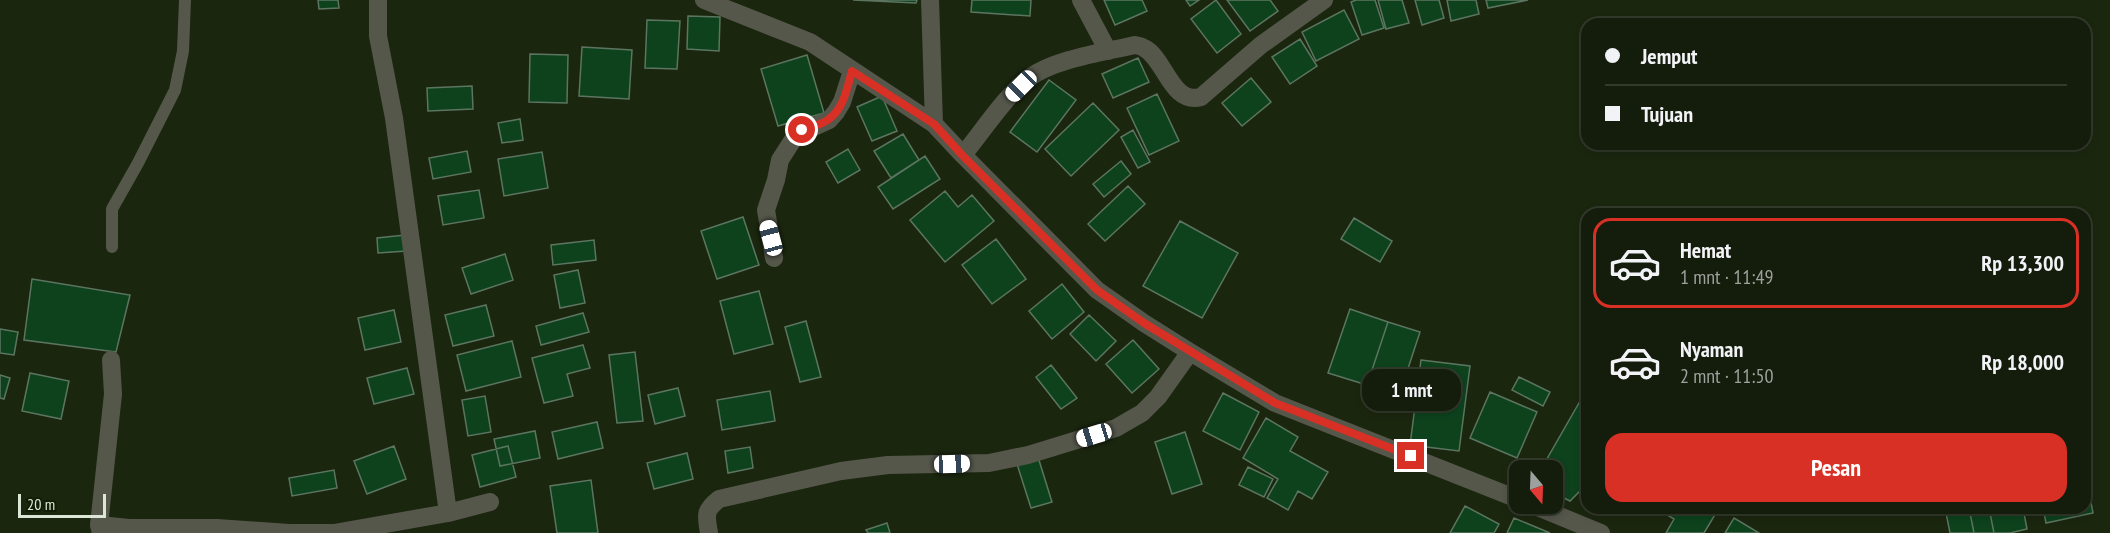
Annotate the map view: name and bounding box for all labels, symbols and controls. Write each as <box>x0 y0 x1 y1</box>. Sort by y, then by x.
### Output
text: Jemput <box>1641 42 1697 70</box>
car <box>1002 67 1040 105</box>
text: Tujuan <box>1641 100 1693 128</box>
route start <box>788 116 815 143</box>
car <box>758 218 784 258</box>
icon: car <box>1608 236 1662 290</box>
text: Hemat <box>1680 236 1731 264</box>
text: Rp 13,300 <box>1981 249 2064 277</box>
text: 1 mnt · 11:49 <box>1680 264 1773 290</box>
icon: car <box>1608 335 1662 389</box>
text: Nyaman <box>1680 335 1743 363</box>
text: Rp 18,000 <box>1981 348 2064 376</box>
text: 2 mnt · 11:50 <box>1680 363 1773 389</box>
callout: 1 mnt <box>1362 369 1460 411</box>
text: 1 mnt <box>1391 377 1432 403</box>
car <box>1074 421 1114 449</box>
button: Pesan <box>1605 433 2067 502</box>
route end <box>1397 442 1424 469</box>
car <box>934 454 970 474</box>
north arrow <box>1509 460 1563 514</box>
map controls <box>1509 460 1563 514</box>
scale bar <box>18 491 106 518</box>
text: 20 m <box>27 494 55 514</box>

